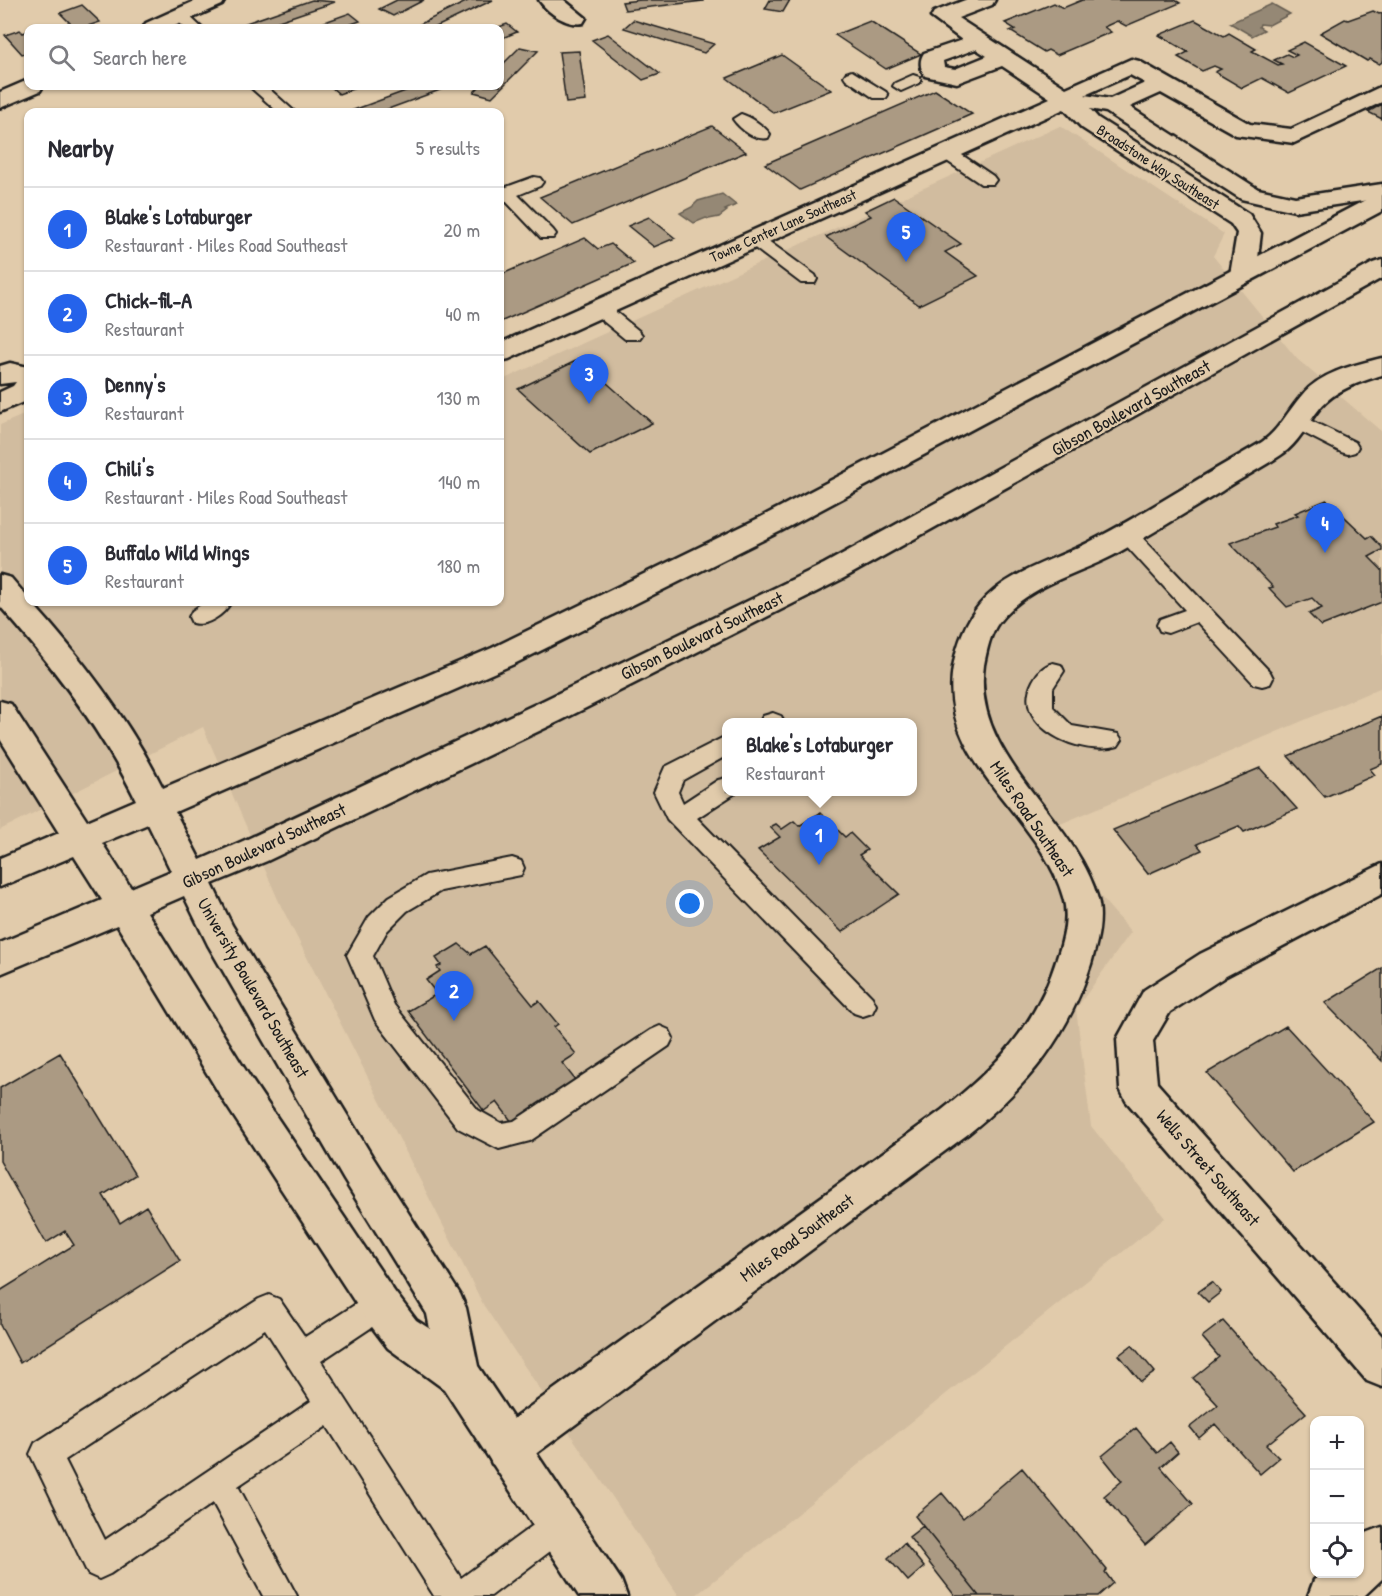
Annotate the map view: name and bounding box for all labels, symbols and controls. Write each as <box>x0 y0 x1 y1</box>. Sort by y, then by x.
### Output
search box <box>24 24 504 90</box>
icon: search <box>45 41 78 74</box>
text: Search here <box>93 42 187 72</box>
street label: Broadstone Way Southeast <box>1093 119 1224 215</box>
text: Nearby <box>48 130 114 165</box>
text: 5 results <box>416 134 480 161</box>
street label: Towne Center Lane Southeast <box>706 183 860 267</box>
text: Blake's Lotaburger <box>105 201 252 231</box>
pin: 5 <box>886 212 926 262</box>
text: 1 <box>64 216 71 243</box>
text: 20 m <box>443 216 480 243</box>
text: Restaurant · Miles Road Southeast <box>105 231 347 258</box>
text: Chick-fil-A <box>105 285 192 315</box>
text: 2 <box>63 300 72 327</box>
text: 40 m <box>445 300 480 327</box>
text: Restaurant <box>105 315 184 342</box>
street label: Gibson Boulevard Southeast <box>1047 353 1215 462</box>
pin: 3 <box>570 354 608 404</box>
text: Denny's <box>105 369 165 399</box>
text: 3 <box>63 384 72 411</box>
text: 130 m <box>437 384 480 411</box>
text: Restaurant <box>105 399 184 426</box>
text: Chili's <box>105 453 154 483</box>
text: 4 <box>64 468 71 495</box>
text: 140 m <box>438 468 480 495</box>
text: Restaurant · Miles Road Southeast <box>105 483 347 510</box>
pin: 4 <box>1306 504 1344 553</box>
text: Buffalo Wild Wings <box>105 537 250 567</box>
text: 5 <box>63 552 72 579</box>
text: 180 m <box>437 552 480 579</box>
text: Restaurant <box>105 567 184 594</box>
street label: Gibson Boulevard Southeast <box>616 585 788 686</box>
popup <box>722 718 917 796</box>
text: Blake's Lotaburger <box>746 729 893 759</box>
street label: Miles Road Southeast <box>984 756 1081 882</box>
text: Restaurant <box>746 759 825 786</box>
street label: Gibson Boulevard Southeast <box>178 796 351 895</box>
pin: 1 <box>800 816 838 865</box>
your location <box>675 889 704 918</box>
street label: University Boulevard Southeast <box>192 893 316 1083</box>
pin: 2 <box>434 972 474 1021</box>
street label: Wells Street Southeast <box>1151 1104 1267 1232</box>
street label: Miles Road Southeast <box>735 1187 859 1287</box>
map controls <box>1310 1416 1364 1578</box>
button: + <box>1310 1416 1364 1470</box>
button: − <box>1310 1470 1364 1524</box>
button: locate <box>1310 1524 1364 1578</box>

